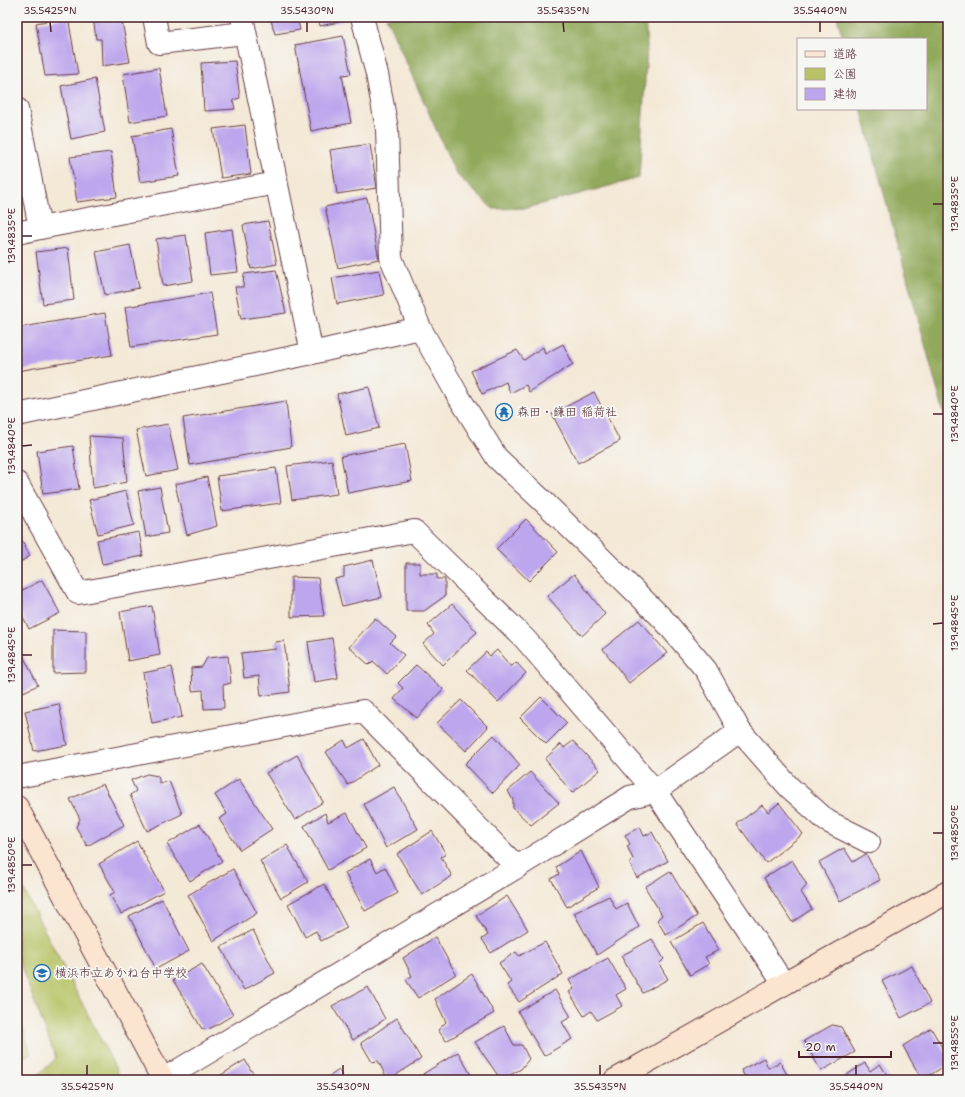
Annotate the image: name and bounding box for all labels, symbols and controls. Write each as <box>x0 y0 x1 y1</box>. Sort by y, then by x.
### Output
text: 35.5425°N <box>23 4 77 17</box>
text: 35.5430°N <box>280 4 334 17</box>
text: 35.5435°N <box>537 4 589 17</box>
text: 35.5440°N <box>793 4 847 17</box>
legend <box>797 38 927 110</box>
text: 道路 <box>833 46 857 62</box>
text: 公園 <box>833 66 857 82</box>
text: 建物 <box>833 86 857 102</box>
text: 139.4835°E <box>948 176 961 232</box>
text: 139.4835°E <box>5 208 18 264</box>
text: 139.4840°E <box>948 385 961 443</box>
temple icon: 森田・鎌田 稲荷社 <box>494 402 514 422</box>
place label: 森田・鎌田 稲荷社 <box>517 404 617 420</box>
text: 139.4840°E <box>5 417 18 475</box>
text: 139.4845°E <box>948 595 961 651</box>
text: 139.4845°E <box>5 627 18 683</box>
text: 139.4850°E <box>948 805 961 861</box>
text: 139.4850°E <box>5 837 18 893</box>
school or university icon: 横浜市立あかね台中学校 <box>32 963 52 983</box>
place label: 横浜市立あかね台中学校 <box>55 965 187 981</box>
text: 139.4855°E <box>948 1015 961 1071</box>
scale bar <box>799 1033 891 1059</box>
text: 20 m <box>805 1039 836 1055</box>
text: 35.5425°N <box>60 1080 114 1093</box>
text: 35.5430°N <box>316 1080 370 1093</box>
text: 35.5435°N <box>574 1080 626 1093</box>
text: 35.5440°N <box>829 1080 883 1093</box>

